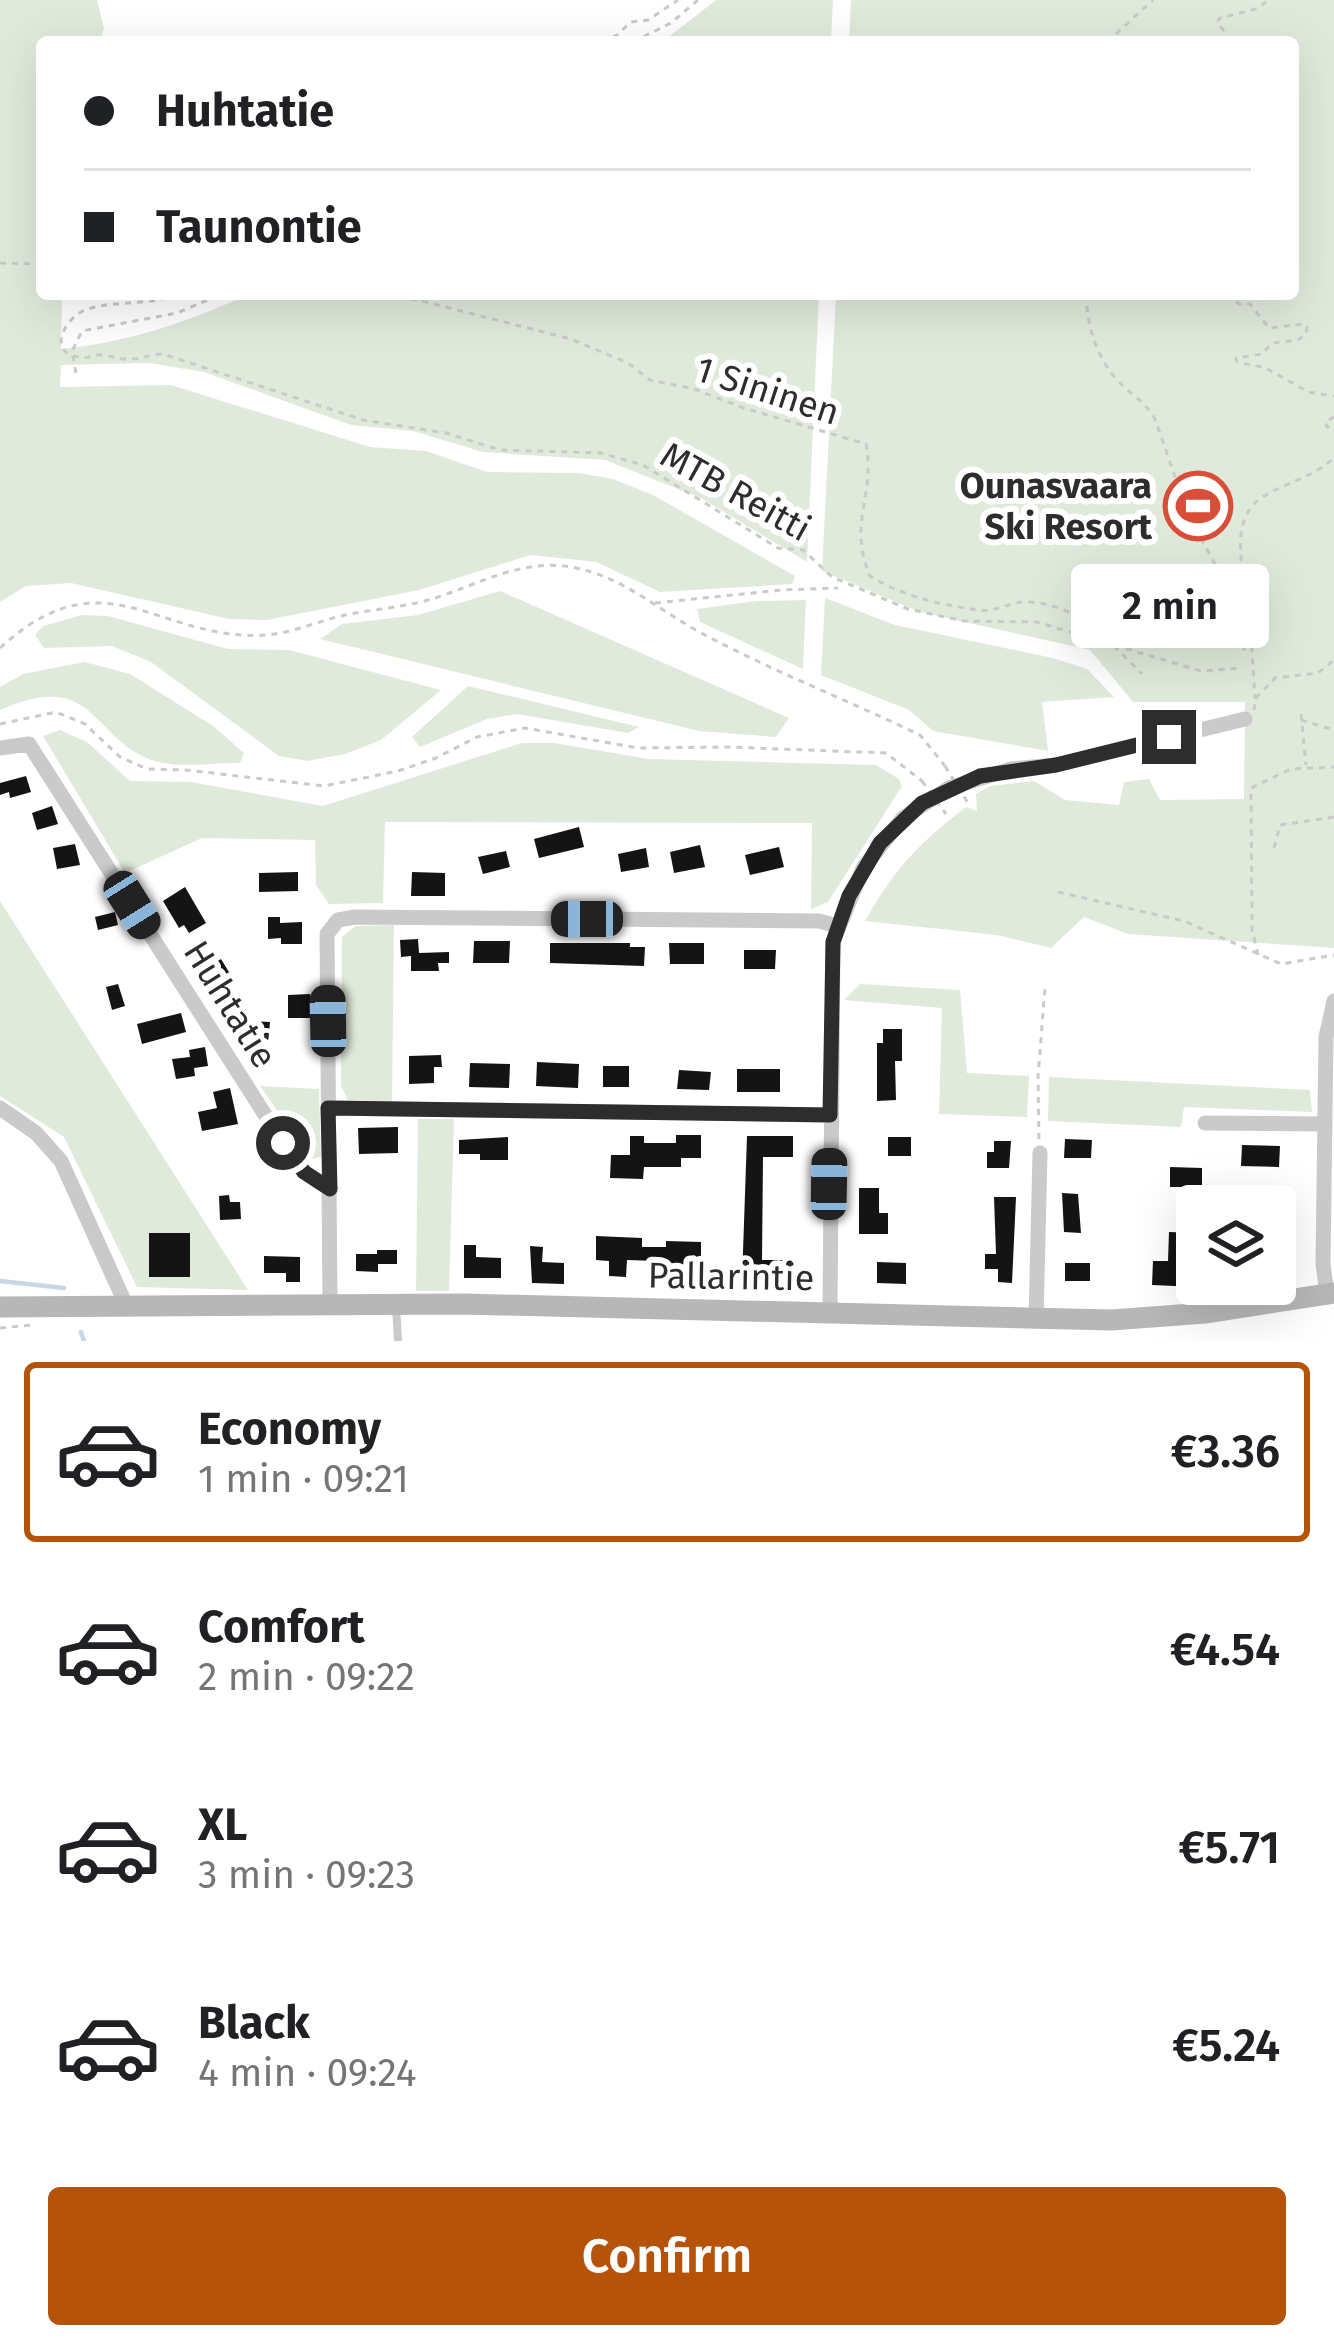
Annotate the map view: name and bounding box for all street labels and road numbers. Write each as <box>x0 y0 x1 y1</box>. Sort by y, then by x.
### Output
street label: 1 Sininen <box>691 347 845 435</box>
street label: MTB Reitti <box>653 433 818 551</box>
street label: Huhtatie <box>174 933 286 1076</box>
street label: Pallarintie <box>647 1254 815 1300</box>

